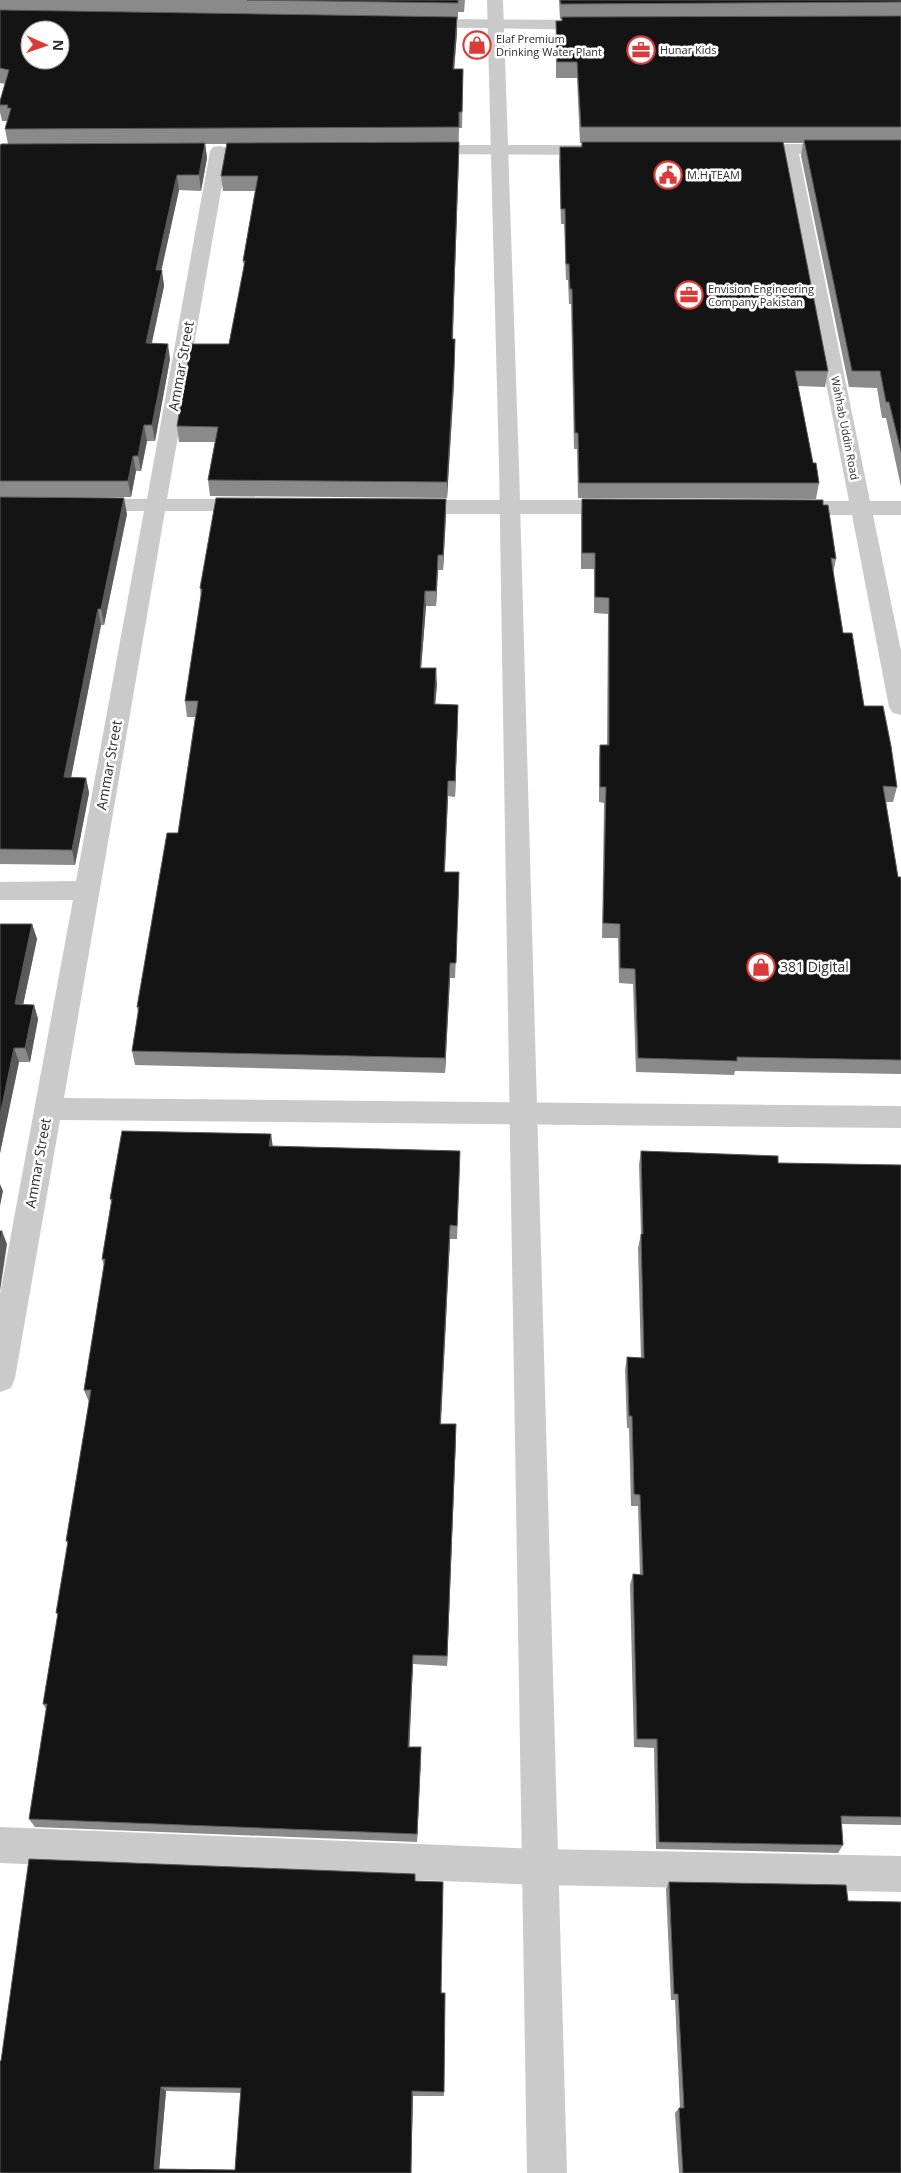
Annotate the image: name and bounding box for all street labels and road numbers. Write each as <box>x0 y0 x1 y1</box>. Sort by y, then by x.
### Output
street label: Ammar Street <box>163 319 198 412</box>
street label: Wahhab Uddin Road <box>828 375 863 481</box>
street label: Ammar Street <box>91 718 126 811</box>
street label: Ammar Street <box>20 1116 55 1209</box>

